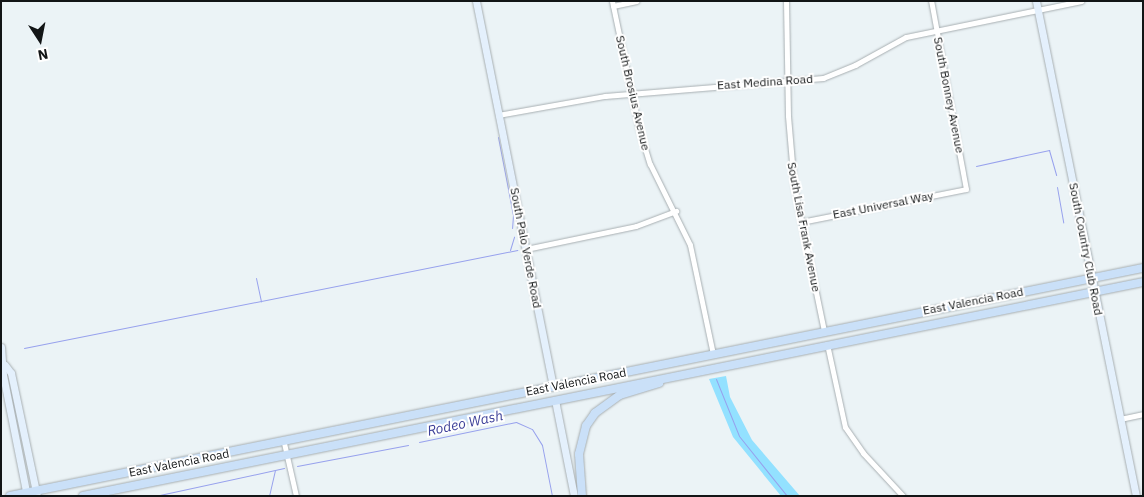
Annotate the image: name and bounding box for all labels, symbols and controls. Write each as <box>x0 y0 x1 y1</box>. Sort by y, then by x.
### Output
north arrow <box>15 15 65 65</box>
street label: South Brosius Avenue <box>613 34 653 152</box>
street label: South Bonney Avenue <box>931 36 967 154</box>
text: N <box>36 45 50 65</box>
street label: East Medina Road <box>717 71 813 93</box>
street label: South Lisa Frank Avenue <box>784 161 824 293</box>
street label: South Country Club Road <box>1066 182 1106 316</box>
street label: South Palo Verde Road <box>507 186 545 310</box>
street label: East Universal Way <box>831 188 935 222</box>
street label: East Valencia Road <box>922 284 1024 318</box>
street label: East Valencia Road <box>525 365 627 399</box>
water label: Rodeo Wash <box>426 407 504 439</box>
street label: East Valencia Road <box>128 446 230 480</box>

